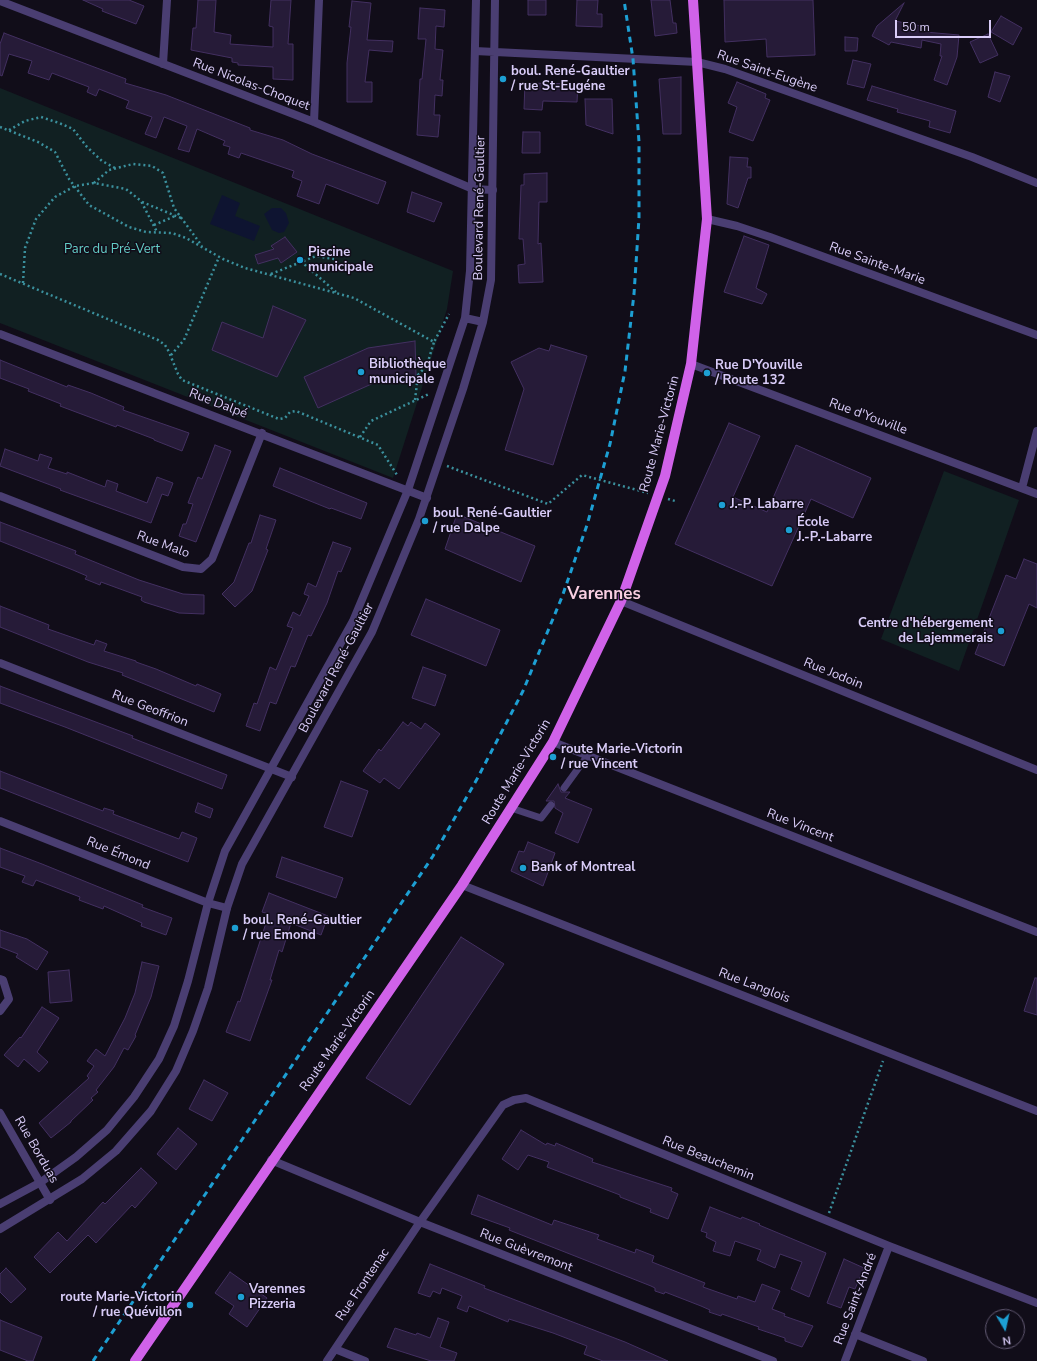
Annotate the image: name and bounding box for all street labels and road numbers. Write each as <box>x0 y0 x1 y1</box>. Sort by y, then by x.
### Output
street label: Rue Saint-Eugène <box>715 48 819 96</box>
street label: Rue Nicolas-Choquet <box>190 55 312 115</box>
street label: Boulevard René-Gaultier <box>471 135 489 281</box>
street label: Rue Sainte-Marie <box>827 239 927 289</box>
street label: Route Marie-Victorin <box>637 374 683 494</box>
street label: Rue Dalpé <box>187 386 249 422</box>
street label: Rue d'Youville <box>827 396 909 438</box>
street label: Rue Malo <box>134 528 192 562</box>
street label: Boulevard René-Gaultier <box>296 600 378 736</box>
street label: Rue Jodoin <box>801 655 865 693</box>
street label: Rue Geoffrion <box>110 687 190 731</box>
street label: Route Marie-Victorin <box>479 716 555 828</box>
street label: Rue Vincent <box>764 806 836 846</box>
street label: Rue Émond <box>84 834 152 874</box>
street label: Rue Langlois <box>716 965 792 1007</box>
street label: Route Marie-Victorin <box>297 987 379 1095</box>
street label: Rue Borduas <box>11 1114 61 1186</box>
street label: Rue Beauchemin <box>660 1133 756 1185</box>
street label: Rue Guèvremont <box>477 1226 575 1276</box>
street label: Rue Frontenac <box>333 1246 393 1324</box>
street label: Rue Saint-André <box>831 1251 881 1347</box>

